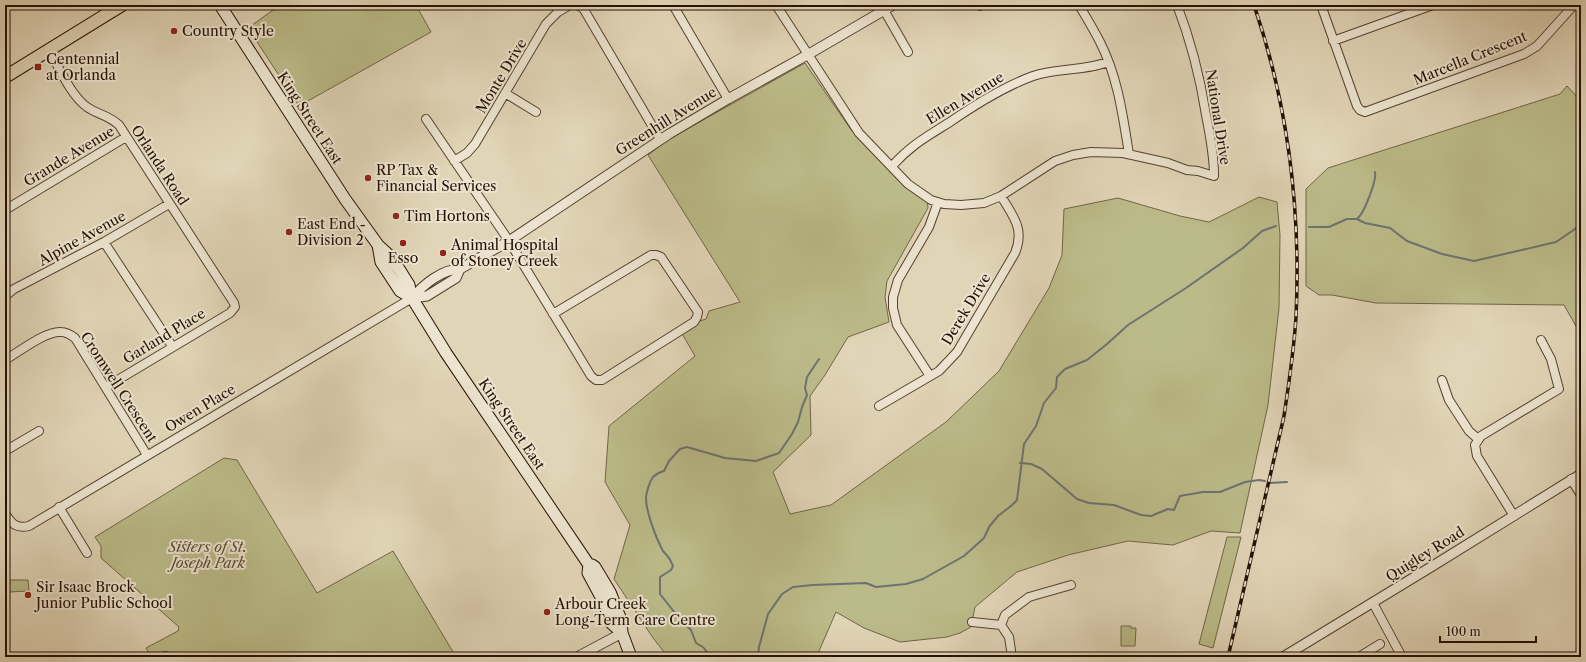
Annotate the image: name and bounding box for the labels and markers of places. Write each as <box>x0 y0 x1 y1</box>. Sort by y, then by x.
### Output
place label: Country Style <box>182 22 274 40</box>
marker: Country Style <box>169 26 179 36</box>
place label: Centennial at Orlanda <box>46 50 120 84</box>
marker: Centennial at Orlanda <box>33 62 43 72</box>
place label: RP Tax & Financial Services <box>376 161 496 195</box>
marker: RP Tax & Financial Services <box>363 173 373 183</box>
place label: Tim Hortons <box>404 207 490 225</box>
marker: Tim Hortons <box>391 211 401 221</box>
place label: East End - Division 2 <box>297 215 366 249</box>
marker: East End - Division 2 <box>284 227 294 237</box>
place label: Animal Hospital of Stoney Creek <box>450 236 559 270</box>
marker: Esso <box>398 238 408 248</box>
marker: Animal Hospital of Stoney Creek <box>438 248 448 258</box>
place label: Esso <box>388 249 418 267</box>
place label: Sir Isaac Brock Junior Public School <box>34 578 172 612</box>
marker: Sir Isaac Brock Junior Public School <box>23 590 33 600</box>
place label: Arbour Creek Long-Term Care Centre <box>554 595 715 629</box>
marker: Arbour Creek Long-Term Care Centre <box>542 607 552 617</box>

